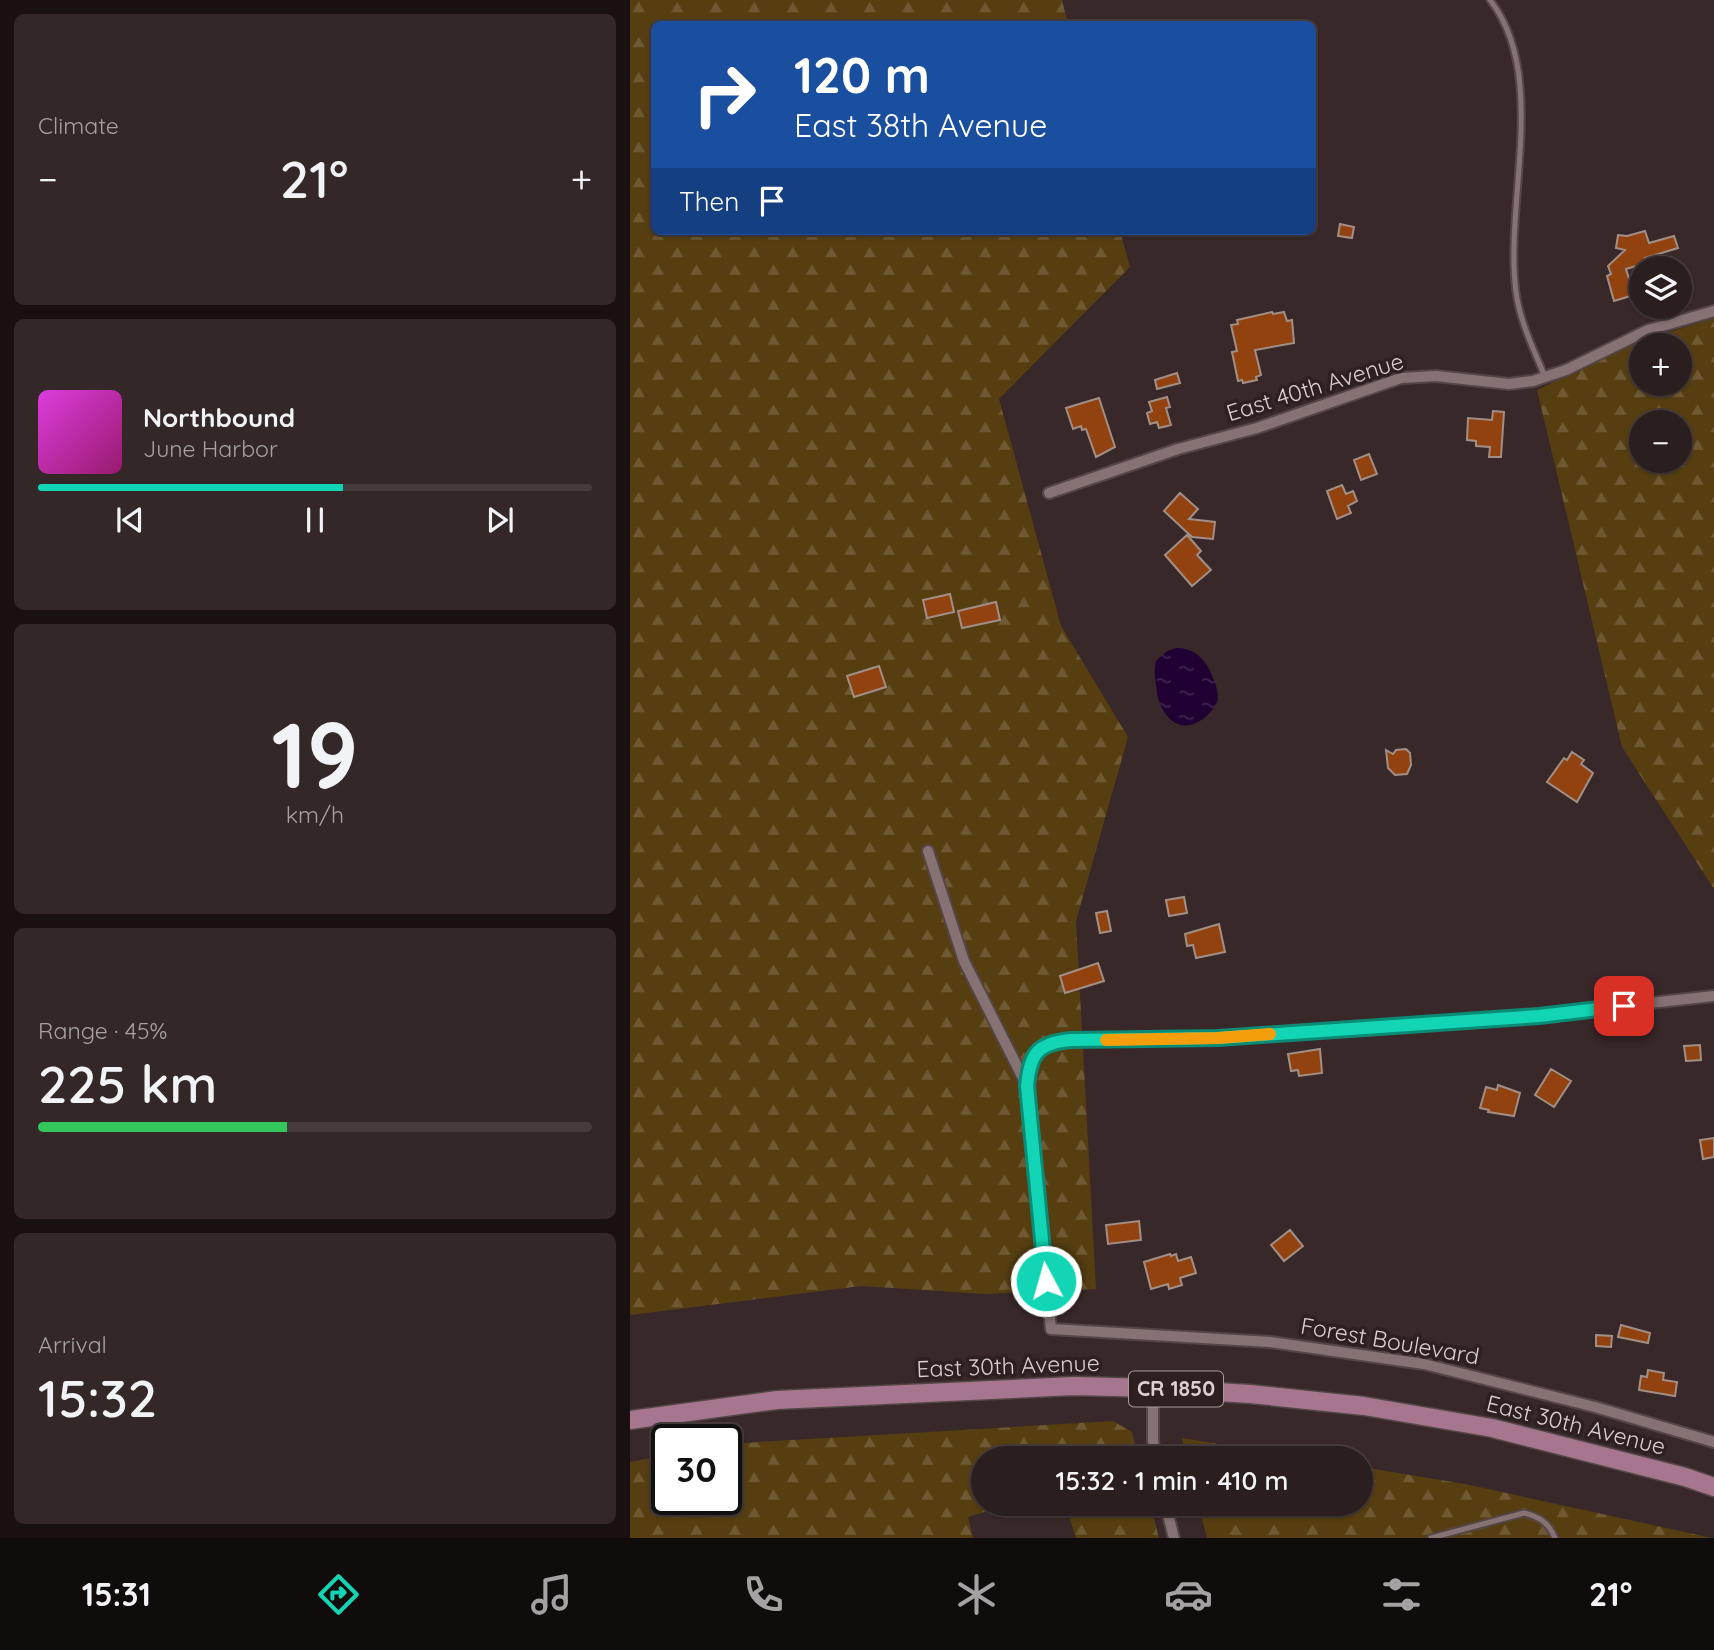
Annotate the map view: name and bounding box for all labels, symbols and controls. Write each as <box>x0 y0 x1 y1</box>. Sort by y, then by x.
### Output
text: 120 m <box>794 44 930 105</box>
icon: right <box>679 49 770 140</box>
text: East 38th Avenue <box>794 105 1047 145</box>
text: Climate <box>38 111 119 140</box>
text: 21° <box>280 146 348 211</box>
text: − <box>38 155 58 203</box>
text: + <box>571 155 592 203</box>
icon: arrive <box>753 182 791 220</box>
text: Then <box>679 185 739 218</box>
map controls <box>1629 256 1692 473</box>
button: layers <box>1629 256 1692 319</box>
button: + <box>1629 333 1692 396</box>
street label: East 40th Avenue <box>1223 346 1407 427</box>
text: Northbound <box>143 401 295 434</box>
button: − <box>1629 410 1692 473</box>
text: June Harbor <box>143 434 278 463</box>
icon: previous <box>111 501 149 539</box>
icon: pause <box>296 501 334 539</box>
icon: next <box>481 501 519 539</box>
text: 19 <box>271 697 359 811</box>
text: km/h <box>286 800 344 829</box>
pin <box>1594 976 1654 1036</box>
icon: arrive <box>1605 987 1643 1025</box>
text: Range · 45% <box>38 1016 167 1045</box>
text: 225 km <box>38 1051 217 1116</box>
position arrow <box>1009 1244 1083 1318</box>
street label: Forest Boulevard <box>1298 1311 1482 1371</box>
text: Arrival <box>38 1330 107 1359</box>
street label: East 30th Avenue <box>916 1348 1100 1383</box>
text: 15:32 <box>38 1365 157 1430</box>
road number: CR 1850 <box>1129 1372 1223 1406</box>
street label: East 30th Avenue <box>1484 1388 1669 1461</box>
speed limit sign: 30 <box>651 1424 742 1515</box>
text: 15:32 · 1 min · 410 m <box>1056 1464 1288 1497</box>
icon: directions <box>314 1570 363 1619</box>
icon: music <box>527 1570 576 1619</box>
icon: phone <box>739 1570 788 1619</box>
icon: climate <box>952 1570 1001 1619</box>
icon: car <box>1164 1570 1213 1619</box>
icon: filters <box>1377 1570 1426 1619</box>
text: 15:31 <box>82 1574 151 1614</box>
text: 21° <box>1589 1574 1632 1614</box>

